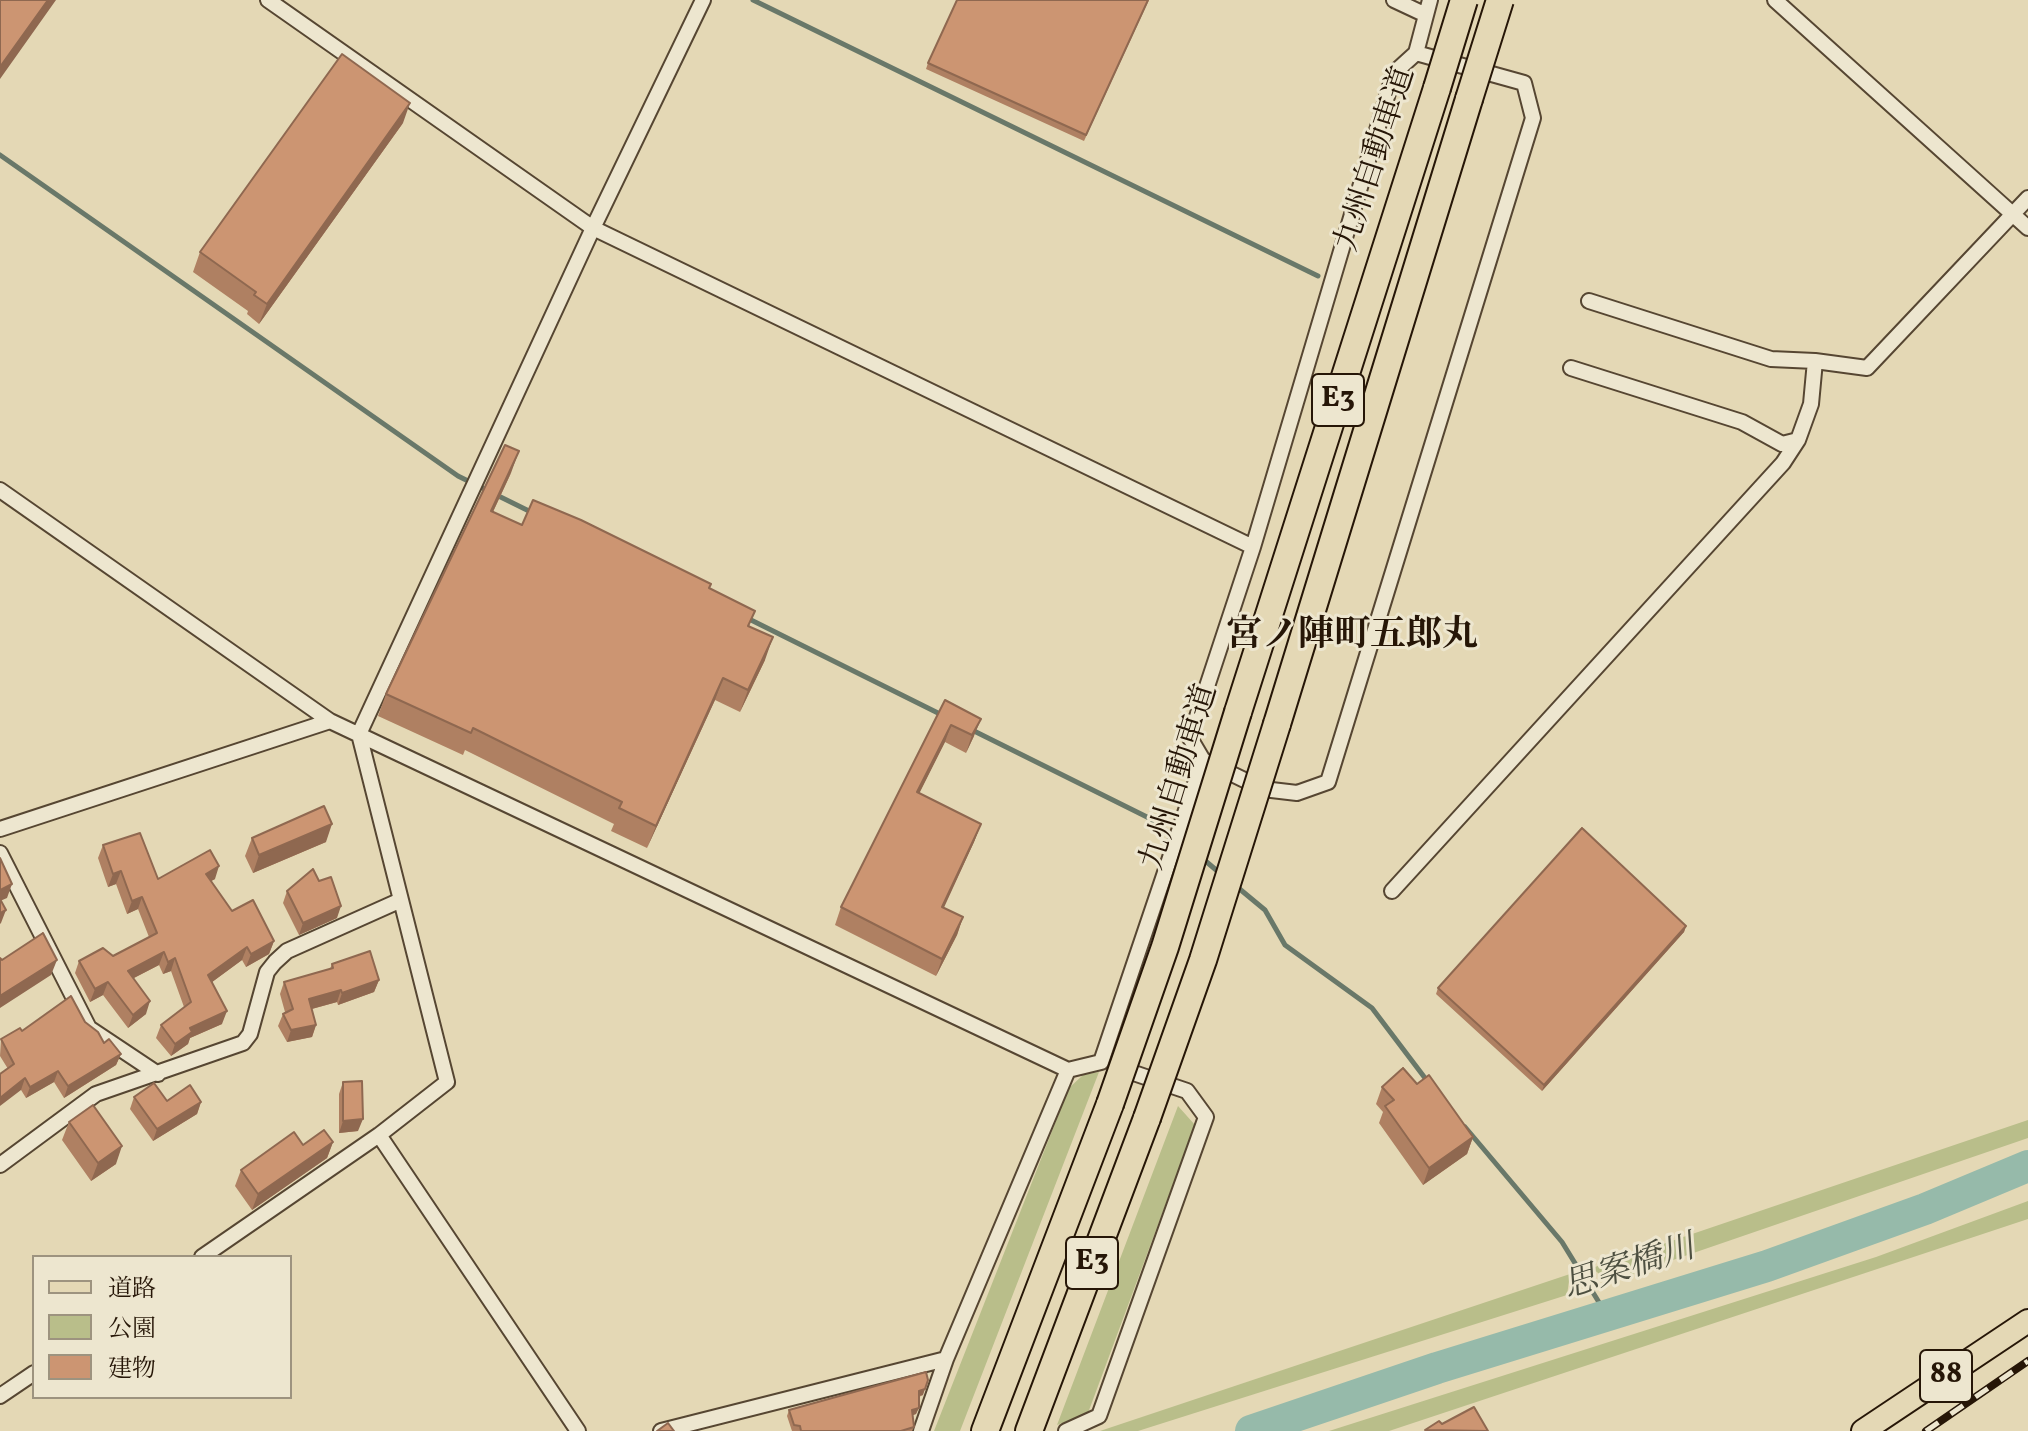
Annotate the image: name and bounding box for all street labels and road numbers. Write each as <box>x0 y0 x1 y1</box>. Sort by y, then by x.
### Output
street label: 九州自動車道 <box>1330 63 1426 257</box>
road number: E3 <box>1312 374 1364 426</box>
street label: 九州自動車道 <box>1136 681 1228 875</box>
road number: E3 <box>1066 1237 1118 1289</box>
road number: 88 <box>1920 1350 1972 1402</box>

